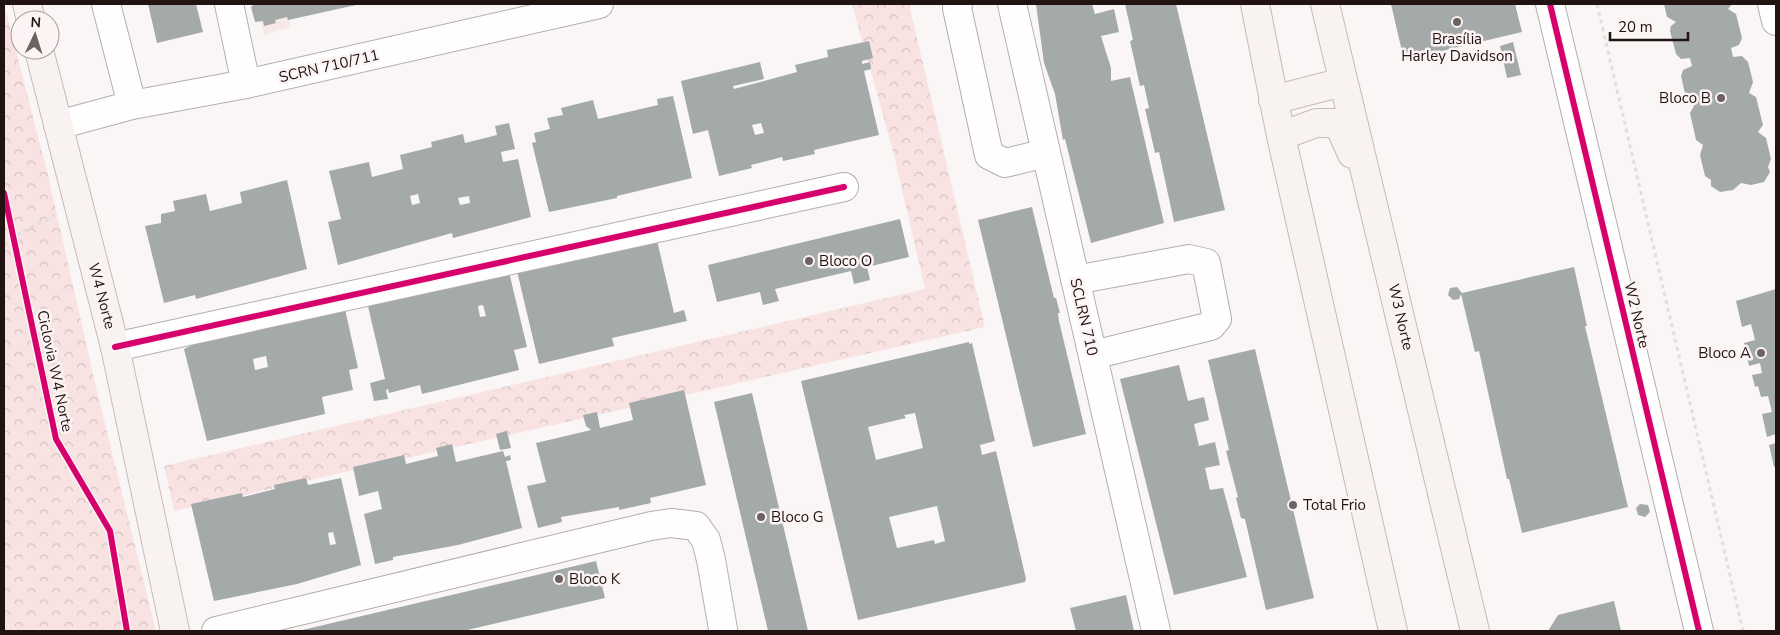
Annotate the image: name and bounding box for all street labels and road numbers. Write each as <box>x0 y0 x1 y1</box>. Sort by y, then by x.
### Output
street label: SCRN 710/711 <box>277 45 381 87</box>
street label: W4 Norte <box>84 261 120 331</box>
street label: SCLRN 710 <box>1065 276 1103 358</box>
street label: W2 Norte <box>1620 280 1654 350</box>
street label: W3 Norte <box>1384 282 1418 352</box>
street label: Ciclovia W4 Norte <box>32 308 78 434</box>

